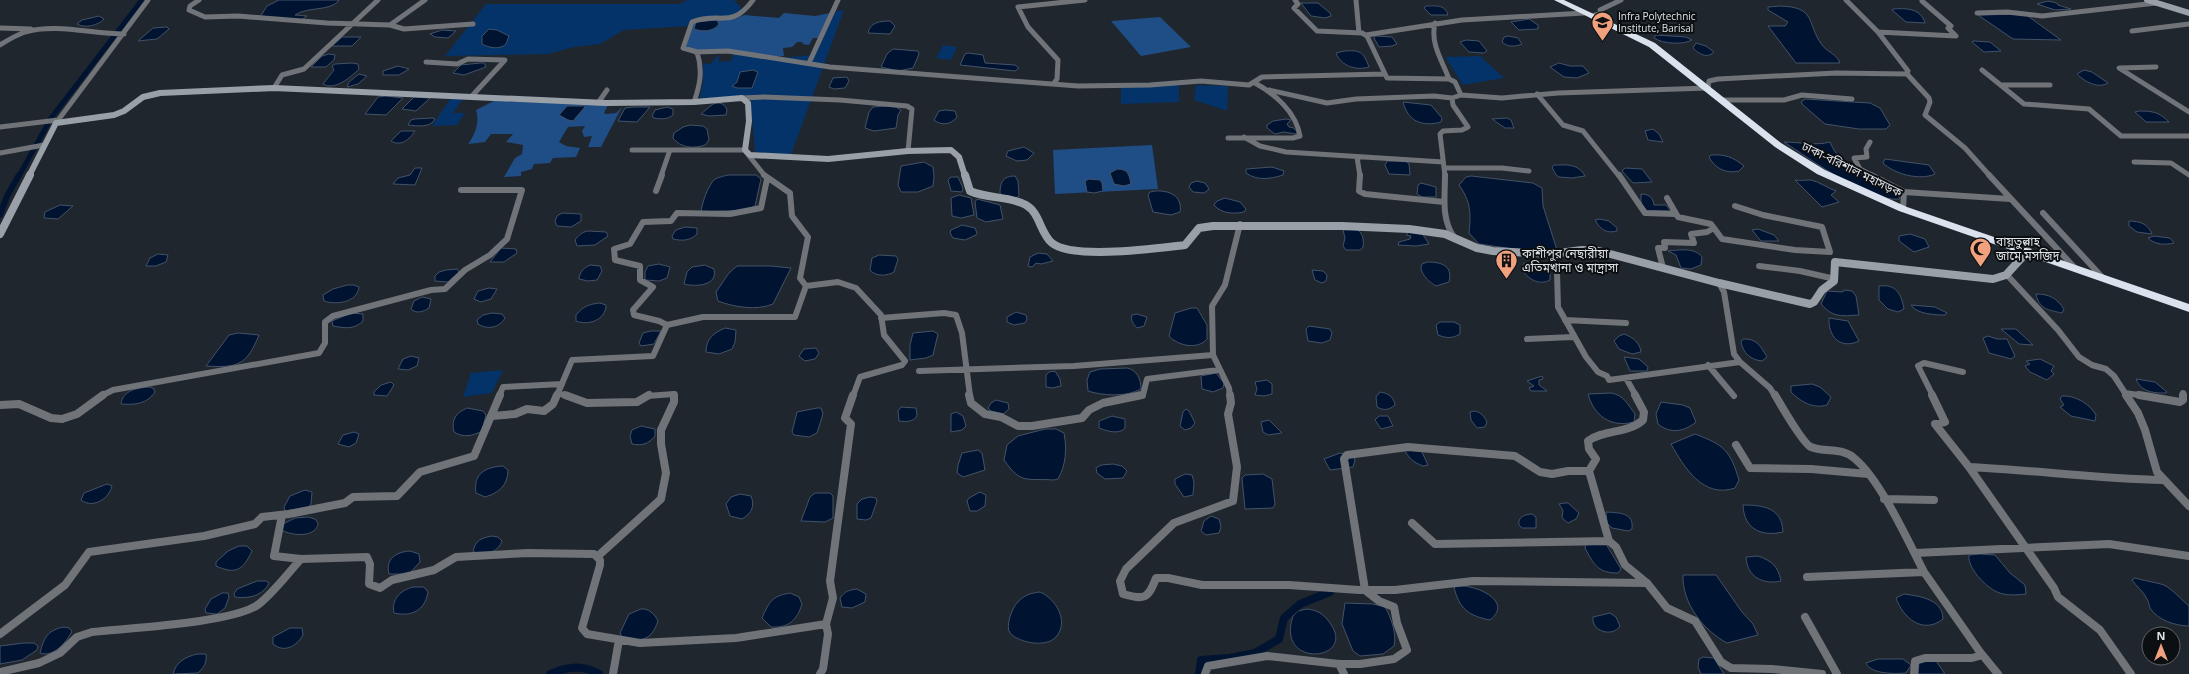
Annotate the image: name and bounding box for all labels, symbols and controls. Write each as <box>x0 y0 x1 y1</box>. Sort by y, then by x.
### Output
school or university icon: Infra Polytechnic Institute, Barisal <box>1590 9 1616 42</box>
place label: Infra Polytechnic Institute, Barisal <box>1618 9 1696 35</box>
street label: ঢাকা-বরিশাল মহাসড়ক <box>1798 137 1905 201</box>
place label: বায়তুল্লাহ জামে মসজিদ <box>1995 233 2060 264</box>
mosque icon: বায়তুল্লাহ জামে মসজিদ <box>1968 235 1994 268</box>
place label: কাশীপুর নেছারীয়া এতিমখানা ও মাদ্রাসা <box>1521 245 1619 276</box>
building icon: কাশীপুর নেছারীয়া এতিমখানা ও মাদ্রাসা <box>1494 247 1520 280</box>
north arrow <box>2141 626 2181 666</box>
text: N <box>2157 628 2165 643</box>

